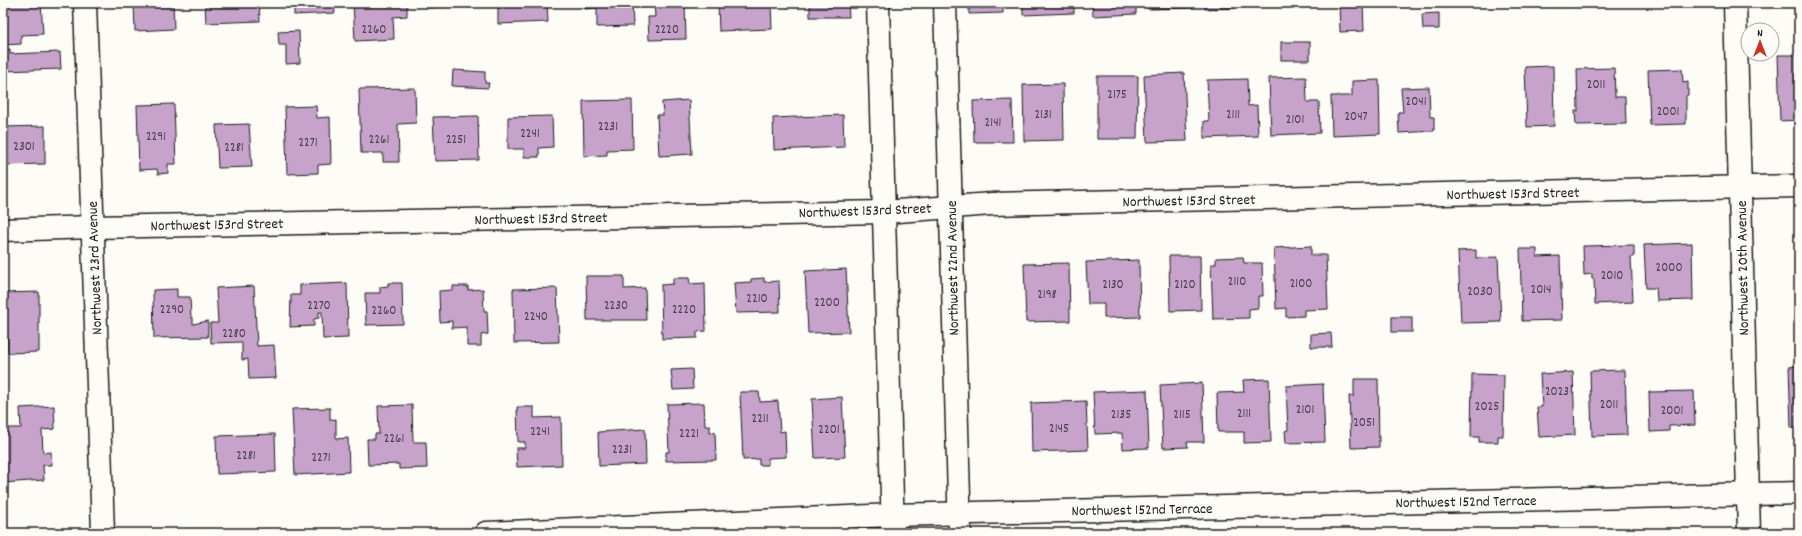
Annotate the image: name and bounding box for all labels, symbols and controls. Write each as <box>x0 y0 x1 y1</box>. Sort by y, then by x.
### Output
house number: 2260 <box>362 21 386 40</box>
house number: 2220 <box>655 21 679 40</box>
north arrow <box>1740 22 1780 62</box>
text: N <box>1757 26 1763 42</box>
house number: 2011 <box>1587 76 1605 95</box>
house number: 2175 <box>1107 86 1127 105</box>
house number: 2041 <box>1405 93 1427 112</box>
house number: 2001 <box>1657 103 1679 122</box>
house number: 2131 <box>1034 106 1052 125</box>
house number: 2111 <box>1226 106 1240 125</box>
house number: 2047 <box>1344 108 1368 127</box>
house number: 2101 <box>1286 111 1304 130</box>
house number: 2141 <box>985 114 1001 133</box>
house number: 2231 <box>598 118 618 137</box>
house number: 2241 <box>520 125 540 144</box>
house number: 2291 <box>146 128 166 147</box>
house number: 2261 <box>369 131 389 150</box>
house number: 2251 <box>446 131 466 150</box>
house number: 2271 <box>298 134 318 153</box>
house number: 2301 <box>13 138 35 157</box>
house number: 2281 <box>224 139 244 158</box>
street label: Northwest 153rd Street <box>1446 183 1580 207</box>
street label: Northwest 153rd Street <box>1122 190 1256 214</box>
street label: Northwest 153rd Street <box>798 199 932 225</box>
street label: Northwest 23rd Avenue <box>83 200 109 335</box>
street label: Northwest 22nd Avenue <box>942 200 966 336</box>
street label: Northwest 20th Avenue <box>1732 200 1756 336</box>
street label: Northwest 153rd Street <box>474 208 608 232</box>
street label: Northwest 153rd Street <box>150 214 284 238</box>
house number: 2000 <box>1656 259 1682 278</box>
house number: 2010 <box>1601 267 1623 286</box>
house number: 2110 <box>1228 273 1246 292</box>
house number: 2100 <box>1290 275 1312 294</box>
house number: 2130 <box>1102 276 1124 295</box>
house number: 2120 <box>1174 276 1196 295</box>
house number: 2014 <box>1530 281 1552 300</box>
house number: 2030 <box>1467 283 1493 302</box>
house number: 2198 <box>1037 286 1057 305</box>
house number: 2210 <box>746 290 768 309</box>
house number: 2200 <box>814 294 840 313</box>
house number: 2270 <box>307 297 331 316</box>
house number: 2230 <box>604 297 628 316</box>
house number: 2290 <box>160 301 184 320</box>
house number: 2220 <box>672 301 696 320</box>
house number: 2260 <box>372 302 396 321</box>
house number: 2240 <box>524 308 548 327</box>
house number: 2280 <box>222 325 246 344</box>
house number: 2023 <box>1545 383 1569 402</box>
house number: 2011 <box>1600 396 1618 415</box>
house number: 2025 <box>1475 398 1499 417</box>
house number: 2101 <box>1296 401 1314 420</box>
house number: 2001 <box>1661 402 1683 421</box>
house number: 2111 <box>1237 405 1251 424</box>
house number: 2135 <box>1111 406 1131 425</box>
house number: 2115 <box>1173 406 1191 425</box>
house number: 2211 <box>751 410 769 429</box>
house number: 2051 <box>1353 414 1375 433</box>
house number: 2145 <box>1049 420 1069 439</box>
house number: 2201 <box>818 421 840 440</box>
house number: 2241 <box>530 423 550 442</box>
house number: 2221 <box>679 425 699 444</box>
house number: 2261 <box>384 430 404 449</box>
house number: 2231 <box>612 441 632 460</box>
house number: 2281 <box>236 447 256 466</box>
house number: 2271 <box>311 449 331 468</box>
street label: Northwest 152nd Terrace <box>1395 491 1537 515</box>
street label: Northwest 152nd Terrace <box>1071 499 1213 523</box>

